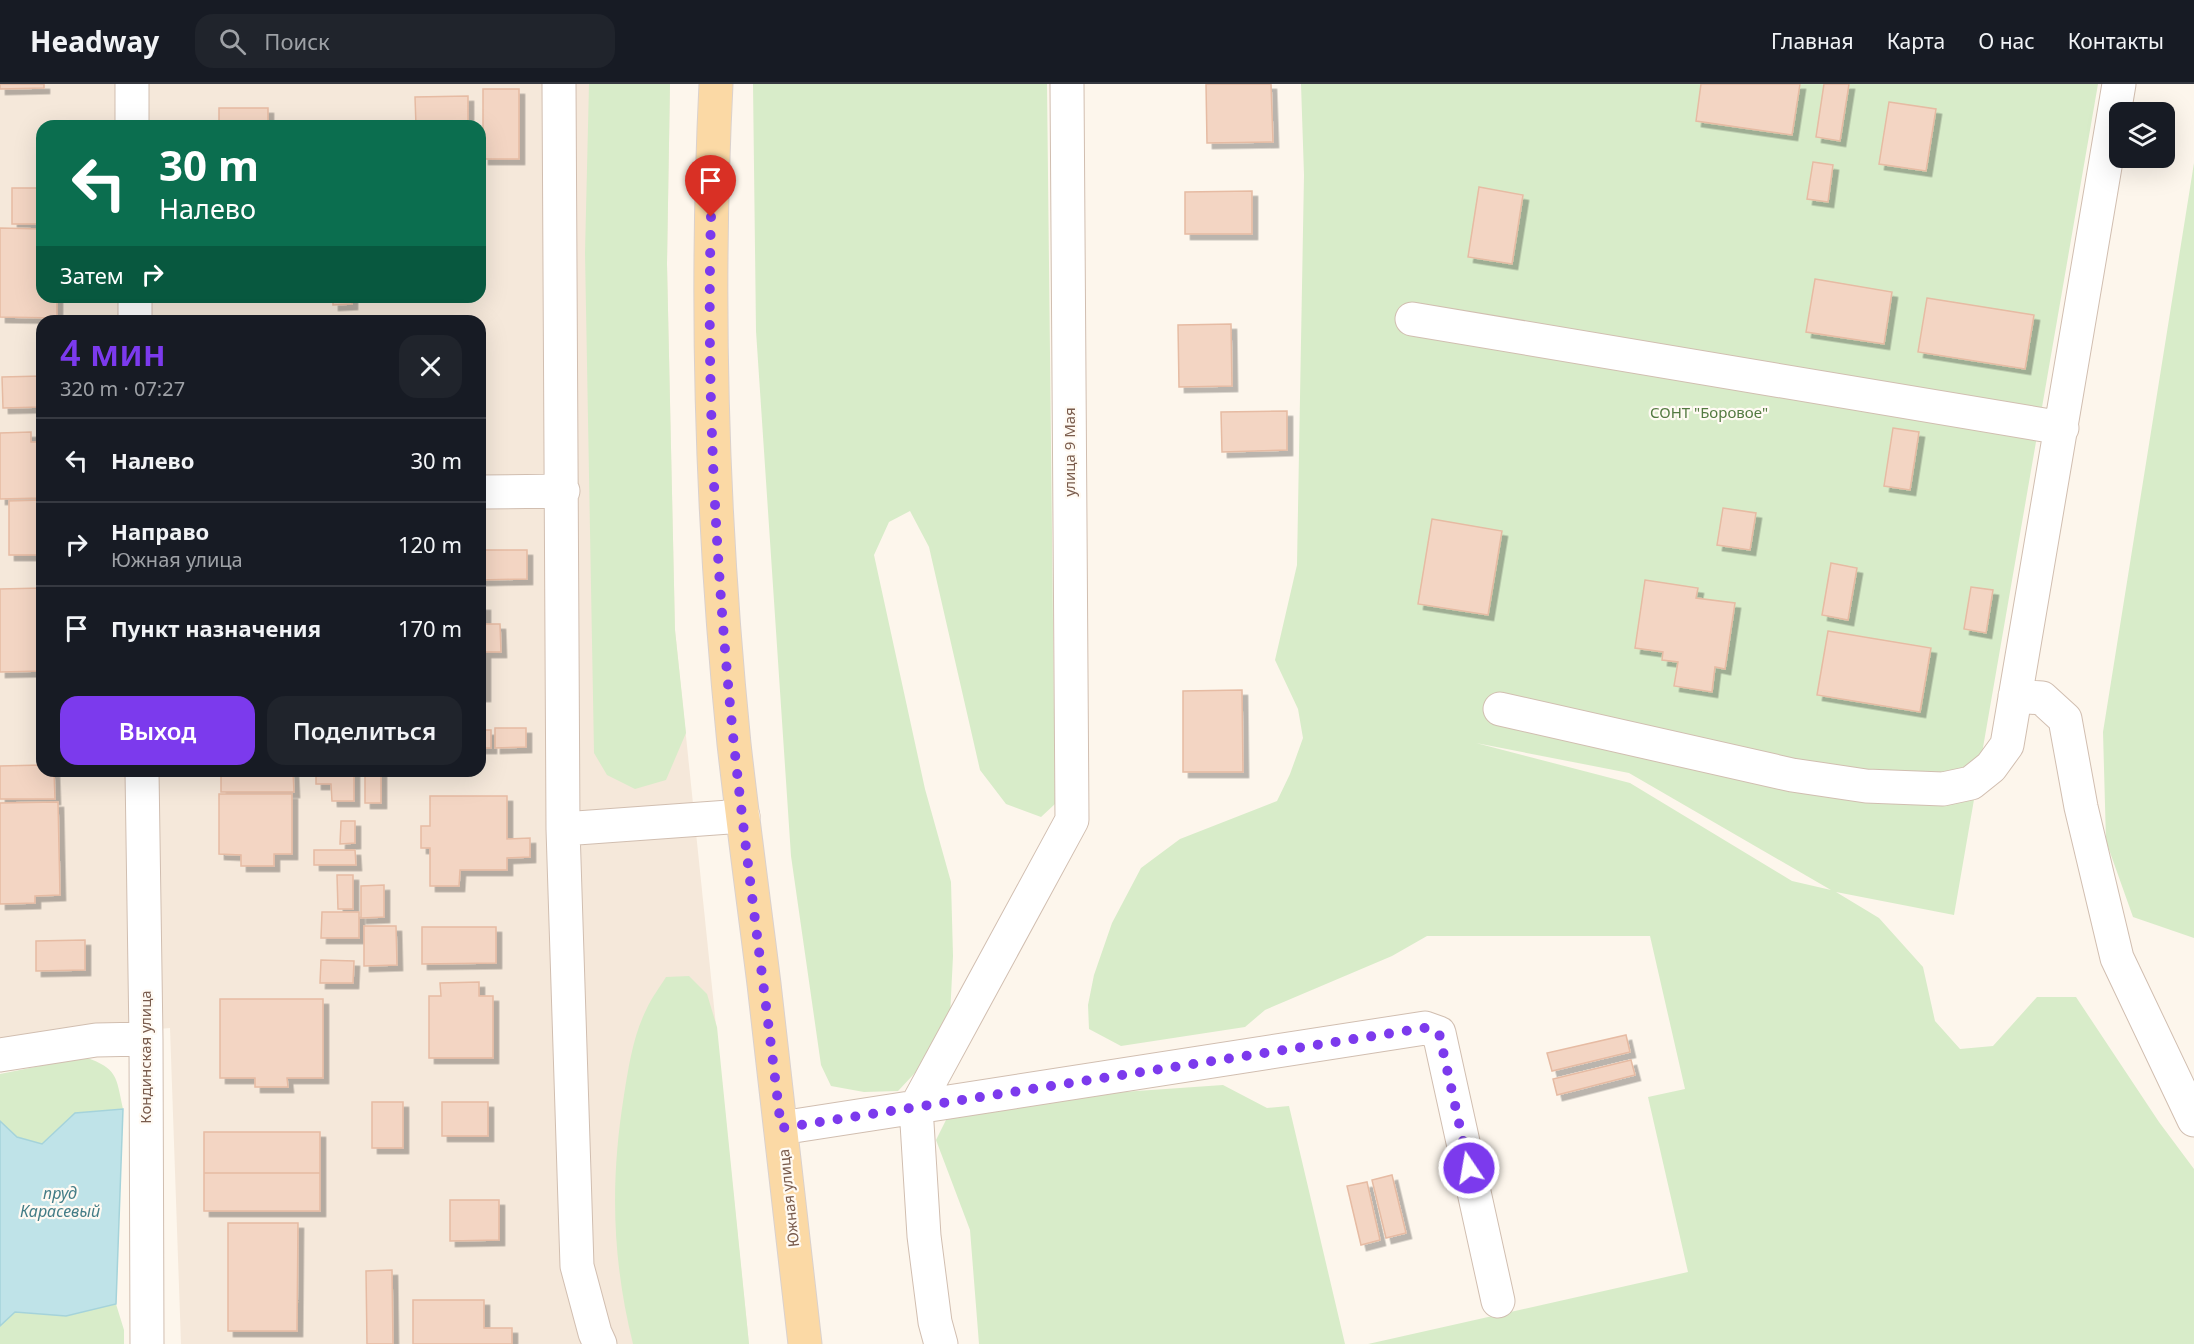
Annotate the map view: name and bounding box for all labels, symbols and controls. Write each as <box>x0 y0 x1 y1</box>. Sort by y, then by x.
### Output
search box <box>195 14 615 68</box>
text: Headway <box>30 22 159 60</box>
icon: search <box>216 25 249 58</box>
text: Поиск <box>264 26 330 56</box>
text: Главная <box>1771 27 1854 55</box>
text: Карта <box>1887 27 1945 55</box>
text: О нас <box>1978 27 2035 55</box>
text: Контакты <box>2068 27 2164 55</box>
map controls <box>2109 102 2175 168</box>
button: layers <box>2109 102 2175 168</box>
text: 30 m <box>159 136 259 193</box>
icon: left <box>60 144 138 222</box>
pin <box>685 155 736 217</box>
icon: arrive <box>694 164 727 197</box>
text: Налево <box>159 190 256 227</box>
icon: right <box>136 258 169 291</box>
text: Затем <box>60 260 124 290</box>
text: 4 мин <box>60 328 166 377</box>
button: close <box>399 335 462 398</box>
text: 320 m · 07:27 <box>60 375 185 402</box>
park label: СОНТ "Боровое" <box>1650 402 1768 422</box>
street label: улица 9 Мая <box>1059 407 1079 497</box>
icon: left <box>60 444 93 477</box>
text: Налево <box>111 445 194 475</box>
text: 30 m <box>411 445 462 475</box>
text: Направо <box>111 516 209 546</box>
icon: right <box>60 528 93 561</box>
text: 120 m <box>398 529 462 559</box>
text: Южная улица <box>111 546 243 573</box>
icon: arrive <box>60 612 93 645</box>
text: Пункт назначения <box>111 613 321 643</box>
text: 170 m <box>398 613 462 643</box>
button: Выход <box>60 696 255 765</box>
button: Поделиться <box>267 696 462 765</box>
street label: Кондинская улица <box>135 990 155 1124</box>
position arrow <box>1437 1136 1501 1200</box>
street label: Южная улица <box>773 1148 803 1248</box>
water label: пруд Карасевый <box>20 1182 100 1222</box>

